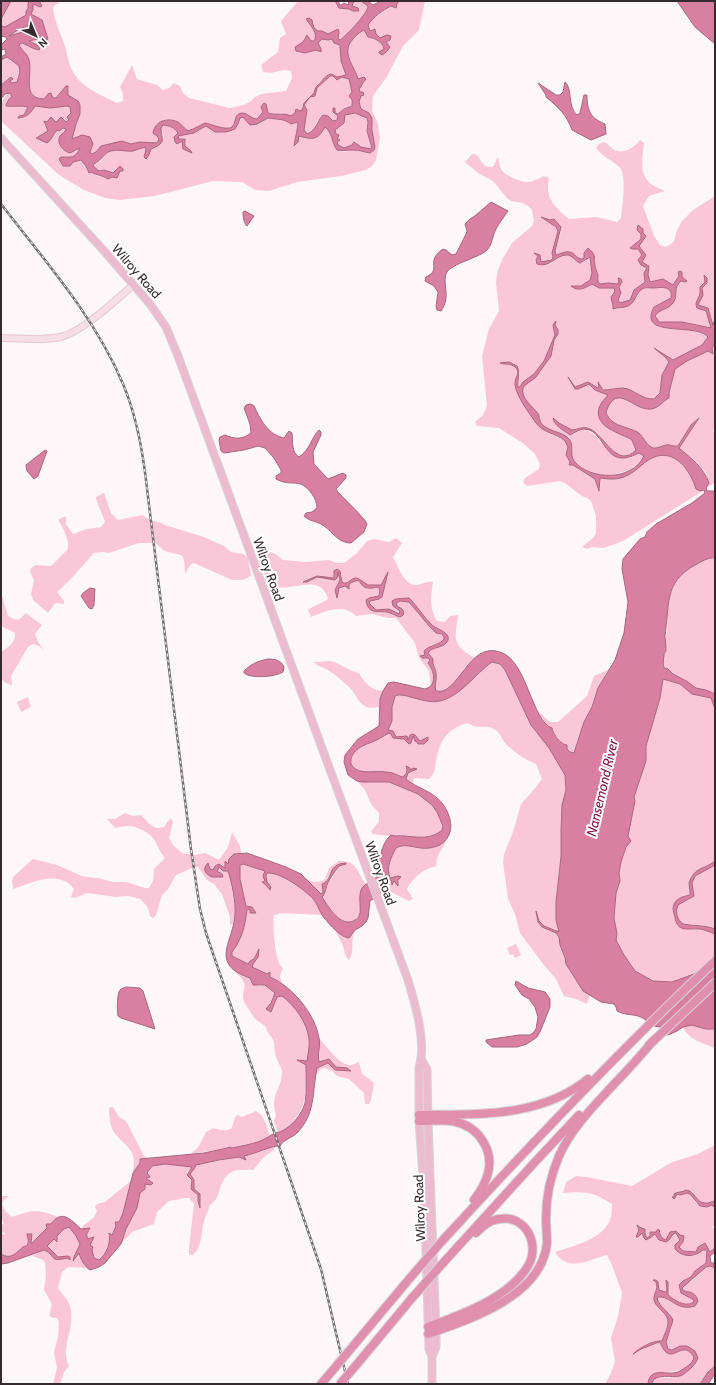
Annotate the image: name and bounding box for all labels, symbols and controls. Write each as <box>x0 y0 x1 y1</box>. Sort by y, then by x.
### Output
north arrow <box>16 16 56 56</box>
text: N <box>35 35 51 51</box>
street label: Wilroy Road <box>109 241 165 301</box>
street label: Wilroy Road <box>250 535 288 603</box>
water label: Nansemond River <box>582 737 622 838</box>
street label: Wilroy Road <box>362 839 400 907</box>
street label: Wilroy Road <box>410 1174 428 1242</box>

